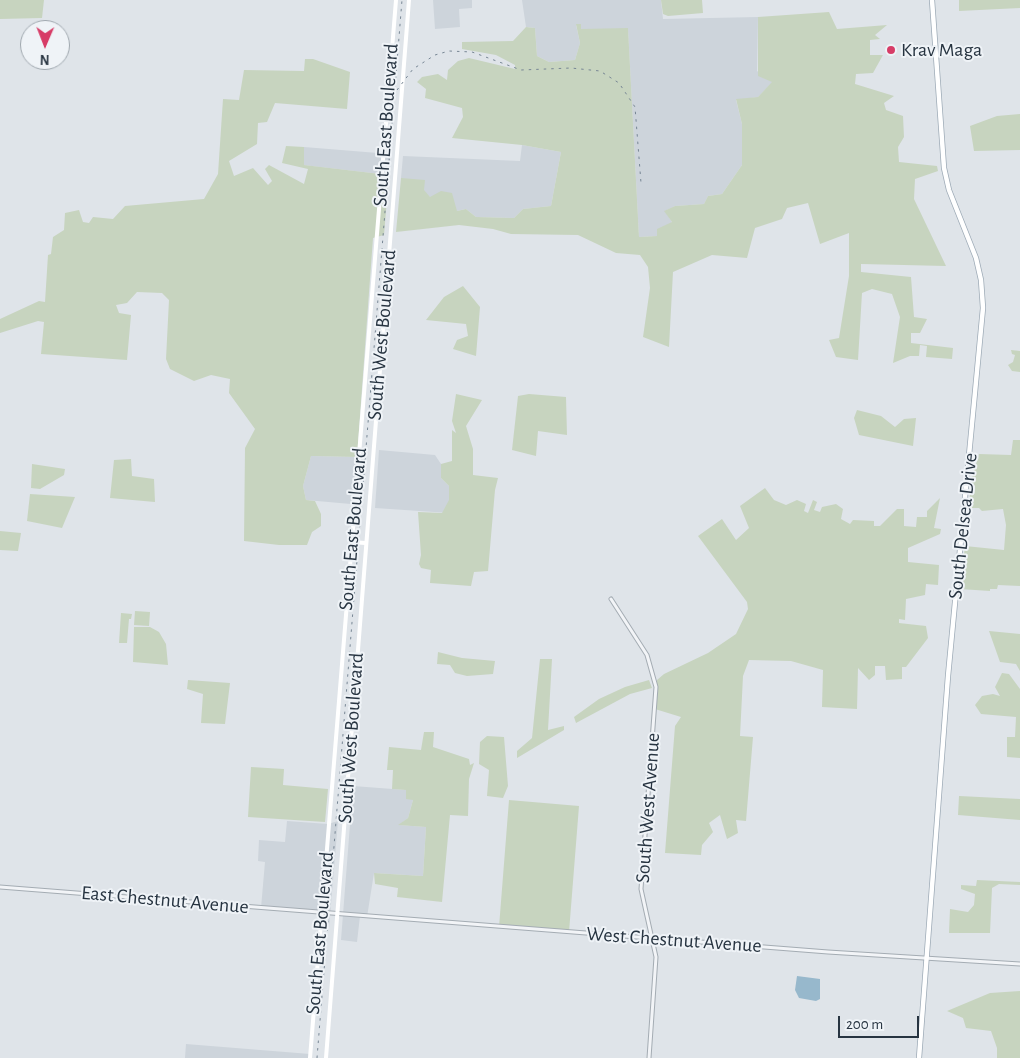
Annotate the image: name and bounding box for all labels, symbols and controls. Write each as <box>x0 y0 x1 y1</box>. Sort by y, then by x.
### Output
north arrow <box>20 20 70 70</box>
place label: Krav Maga <box>901 38 982 62</box>
street label: South East Boulevard <box>368 43 404 207</box>
marker: Krav Maga <box>885 44 897 56</box>
text: N <box>40 52 50 66</box>
street label: South West Boulevard <box>363 249 401 421</box>
street label: South East Boulevard <box>334 447 372 611</box>
street label: South Delsea Drive <box>943 452 983 600</box>
street label: South West Boulevard <box>333 652 369 824</box>
street label: South West Avenue <box>631 732 665 884</box>
street label: South East Boulevard <box>301 851 339 1015</box>
street label: East Chestnut Avenue <box>80 881 250 919</box>
street label: West Chestnut Avenue <box>586 922 762 958</box>
scale bar <box>840 1006 921 1038</box>
text: 200 m <box>846 1017 883 1032</box>

